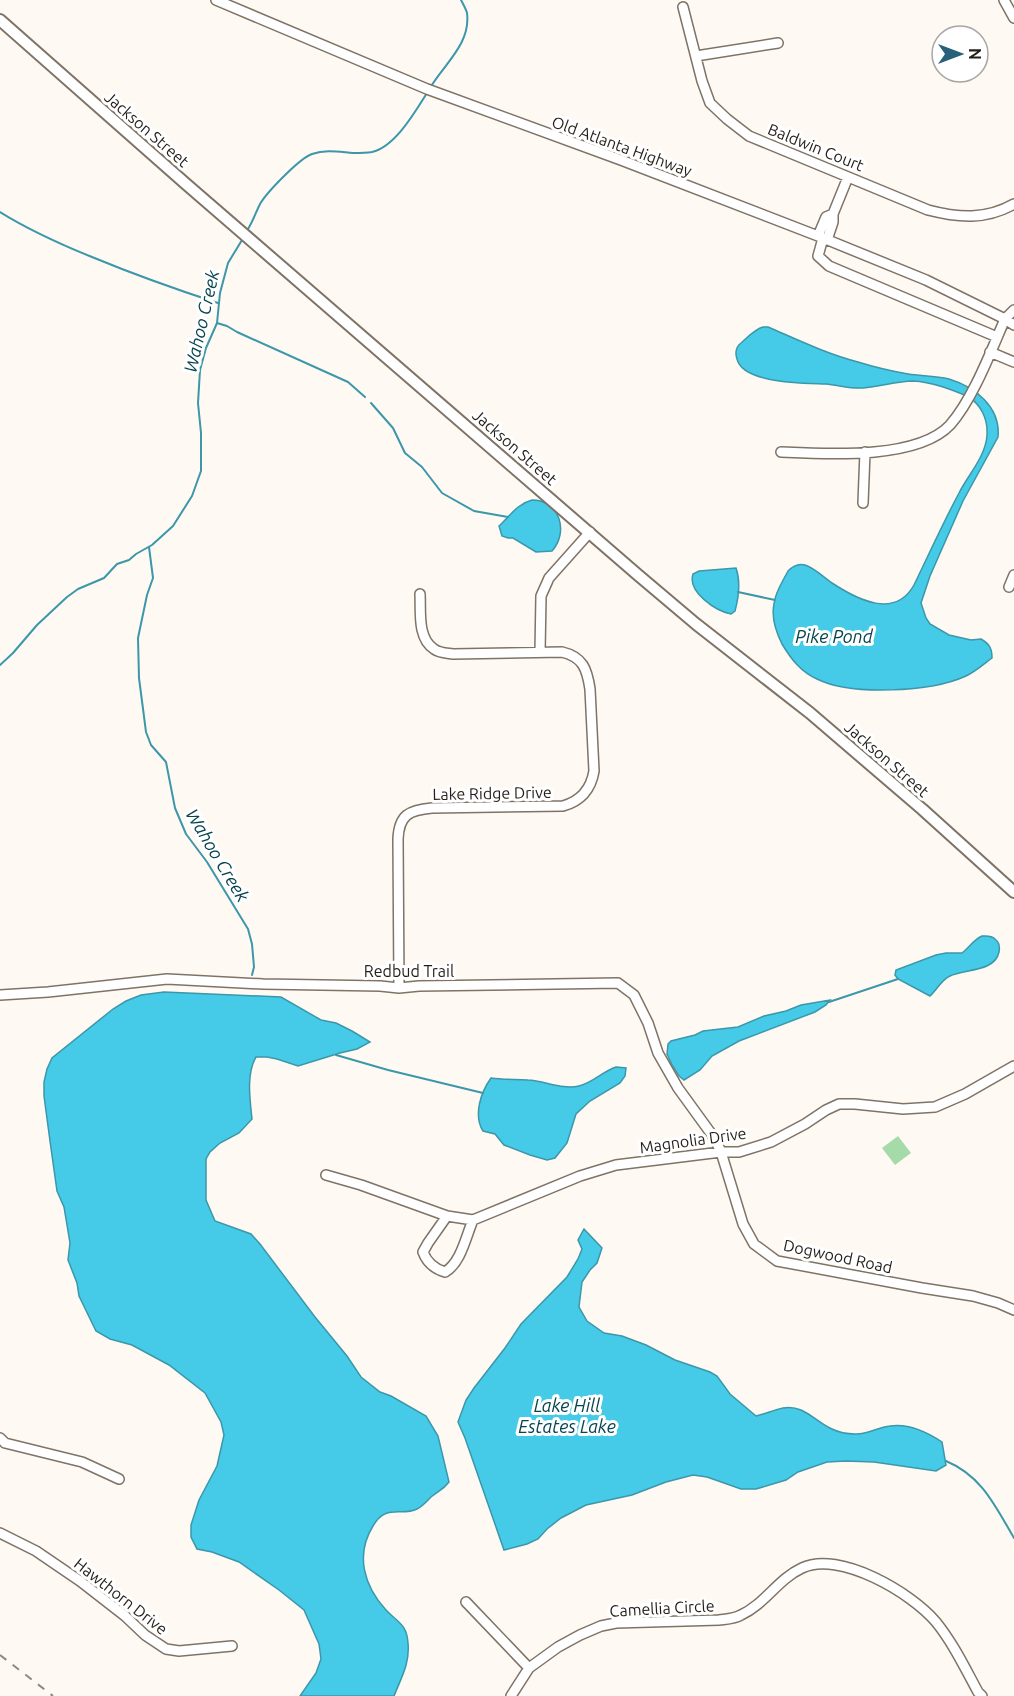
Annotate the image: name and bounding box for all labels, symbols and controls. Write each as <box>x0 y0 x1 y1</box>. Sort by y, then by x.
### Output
north arrow <box>930 24 990 84</box>
text: N <box>966 48 984 60</box>
street label: Jackson Street <box>101 88 193 171</box>
street label: Old Atlanta Highway <box>550 112 695 180</box>
street label: Baldwin Court <box>765 120 867 175</box>
water label: Wahoo Creek <box>179 267 223 374</box>
street label: Jackson Street <box>469 406 561 489</box>
water label: Pike Pond <box>795 626 874 646</box>
street label: Jackson Street <box>841 718 933 801</box>
street label: Lake Ridge Drive <box>432 783 552 803</box>
water label: Wahoo Creek <box>182 805 254 906</box>
street label: Redbud Trail <box>364 962 454 980</box>
street label: Magnolia Drive <box>638 1124 748 1156</box>
street label: Dogwood Road <box>782 1236 894 1276</box>
water label: Lake Hill Estates Lake <box>518 1395 616 1436</box>
street label: Hawthorn Drive <box>71 1554 171 1638</box>
street label: Camellia Circle <box>609 1596 715 1620</box>

